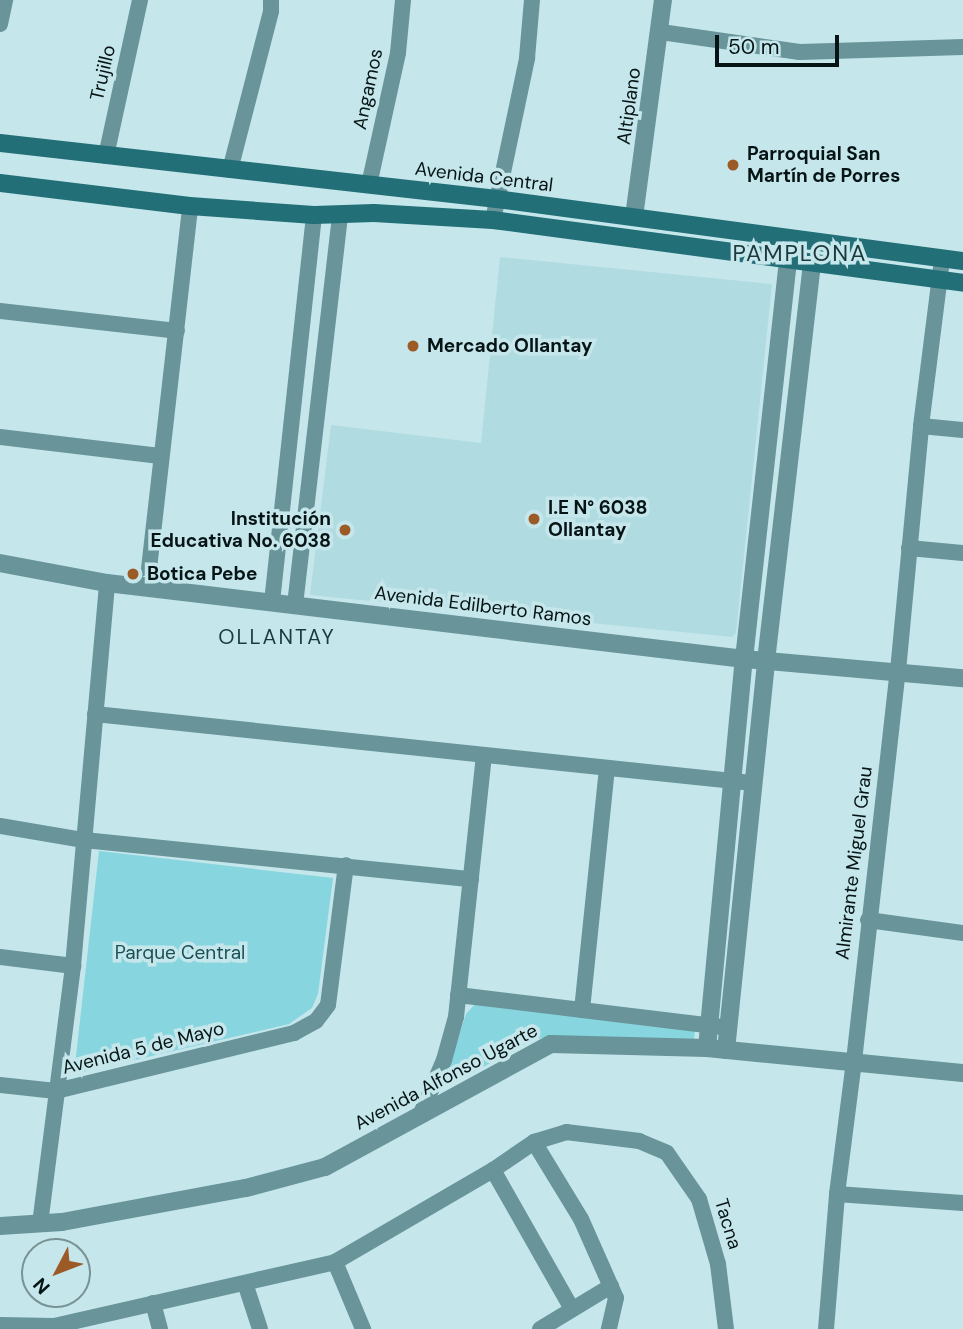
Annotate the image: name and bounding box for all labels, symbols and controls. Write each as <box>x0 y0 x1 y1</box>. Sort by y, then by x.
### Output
scale bar <box>718 21 842 65</box>
text: 50 m <box>728 33 779 61</box>
street label: Trujillo <box>86 43 120 103</box>
street label: Angamos <box>348 46 388 132</box>
street label: Altiplano <box>612 66 646 146</box>
place label: Parroquial San Martín de Porres <box>747 143 900 187</box>
street label: Avenida Central <box>414 157 554 197</box>
marker: Parroquial San Martín de Porres <box>725 157 741 173</box>
district label: PAMPLONA <box>734 239 866 267</box>
place label: Mercado Ollantay <box>427 335 592 357</box>
marker: Mercado Ollantay <box>405 338 421 354</box>
place label: I.E N° 6038 Ollantay <box>548 497 648 541</box>
place label: Institución Educativa No. 6038 <box>150 508 331 552</box>
marker: I.E N° 6038 Ollantay <box>526 511 542 527</box>
marker: Institución Educativa No. 6038 <box>337 522 353 538</box>
place label: Botica Pebe <box>147 563 257 585</box>
marker: Botica Pebe <box>125 566 141 582</box>
street label: Avenida Edilberto Ramos <box>373 581 593 631</box>
district label: OLLANTAY <box>219 624 335 650</box>
street label: Almirante Miguel Grau <box>831 765 877 961</box>
park label: Parque Central <box>115 942 245 964</box>
street label: Avenida 5 de Mayo <box>60 1017 226 1079</box>
street label: Avenida Alfonso Ugarte <box>351 1019 541 1135</box>
street label: Tacna <box>710 1196 746 1252</box>
north arrow <box>21 1238 91 1308</box>
text: N <box>28 1273 55 1300</box>

